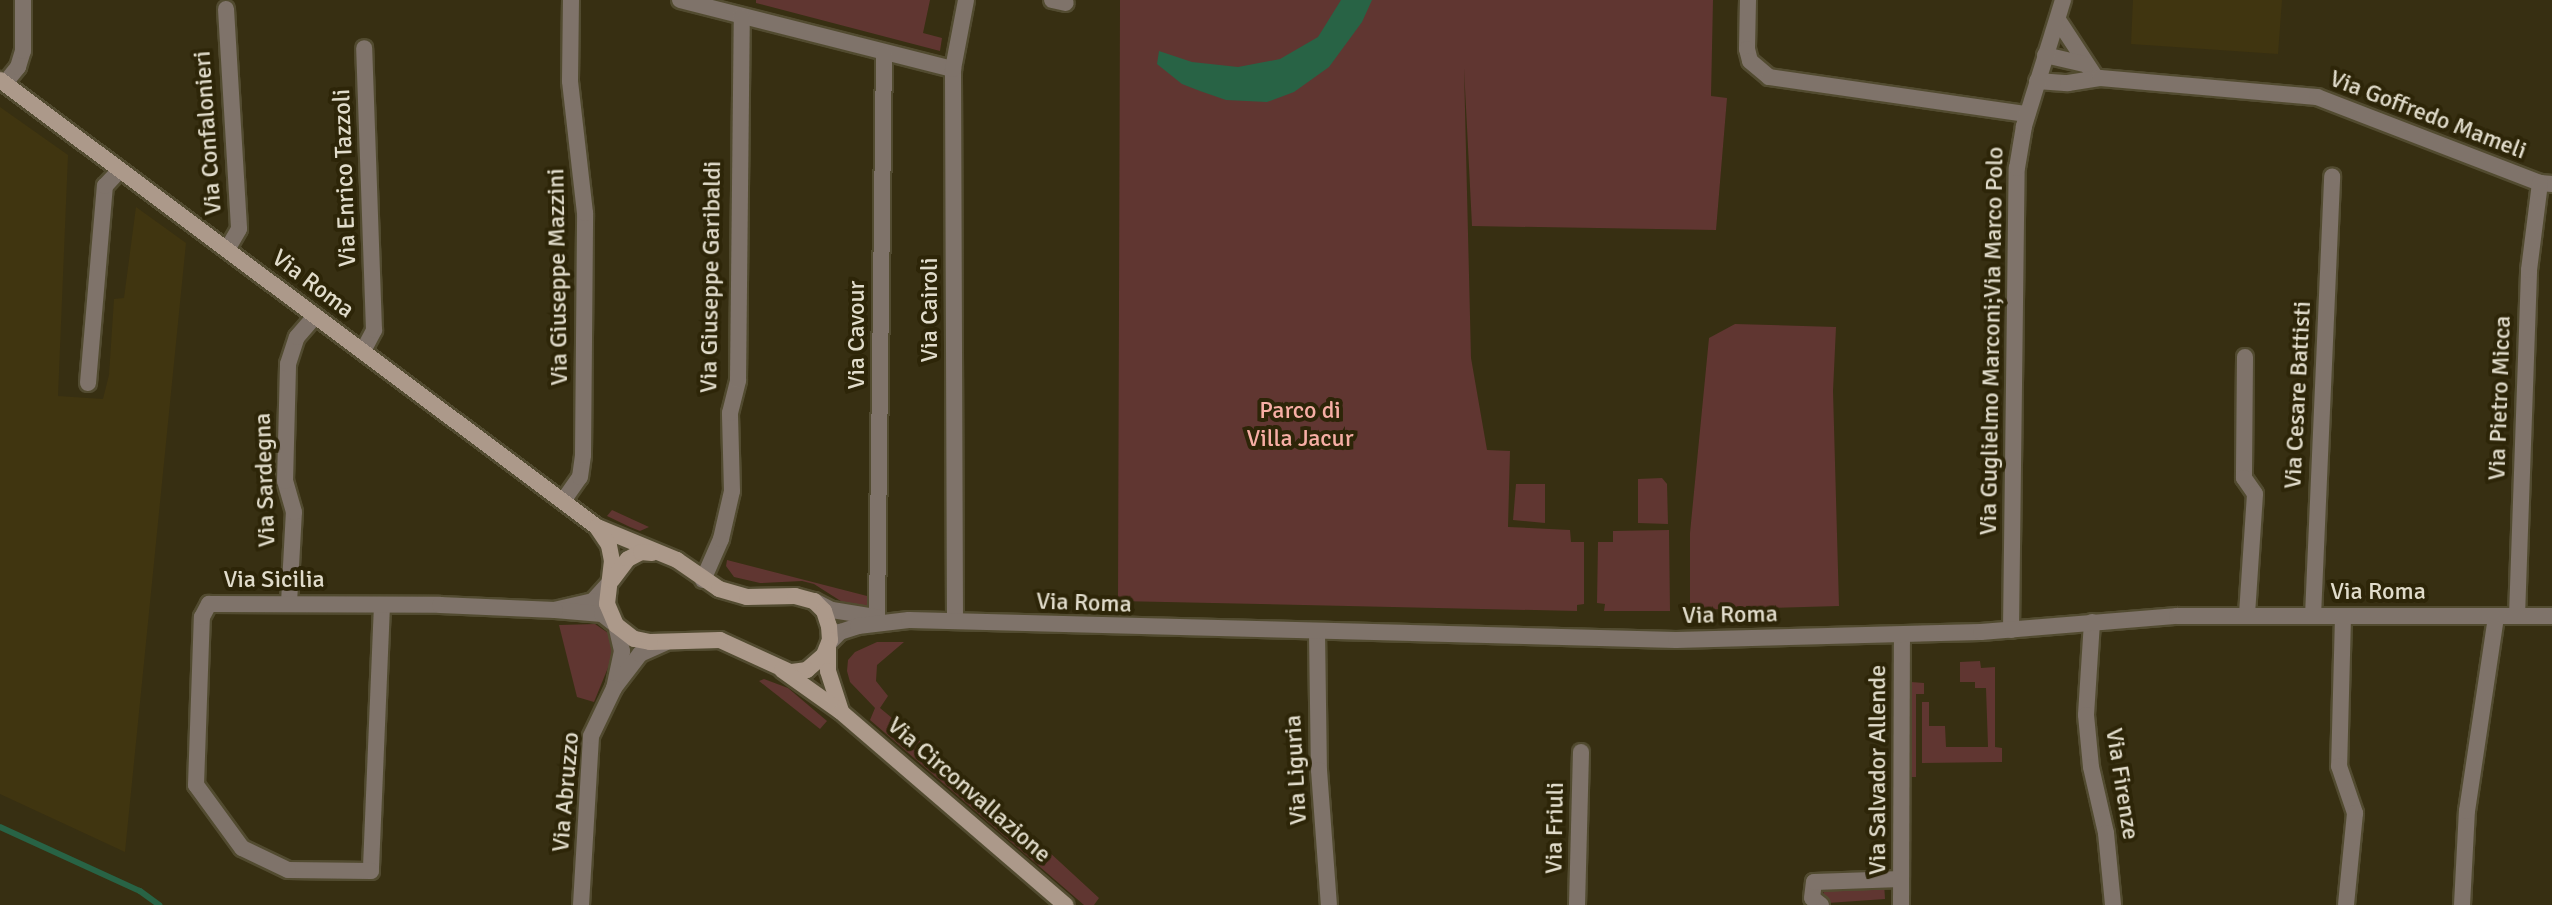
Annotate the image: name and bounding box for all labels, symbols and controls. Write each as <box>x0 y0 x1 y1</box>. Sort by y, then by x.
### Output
street label: Via Confalonieri <box>188 50 228 216</box>
street label: Via Goffredo Mameli <box>2326 64 2530 166</box>
street label: Via Enrico Tazzoli <box>327 88 363 268</box>
street label: Via Guglielmo Marconi;Via Marco Polo <box>1974 146 2010 536</box>
street label: Via Giuseppe Garibaldi <box>695 161 727 393</box>
street label: Via Giuseppe Mazzini <box>542 168 574 386</box>
street label: Via Roma <box>266 244 360 324</box>
street label: Via Cairoli <box>916 257 944 363</box>
street label: Via Cavour <box>843 281 871 389</box>
street label: Via Cesare Battisti <box>2279 300 2317 490</box>
street label: Via Pietro Micca <box>2483 315 2517 481</box>
park label: Parco di Villa Jacur <box>1246 397 1354 453</box>
street label: Via Sardegna <box>248 412 282 548</box>
street label: Via Sicilia <box>223 566 325 594</box>
street label: Via Roma <box>2330 578 2426 606</box>
street label: Via Roma <box>1036 587 1132 619</box>
street label: Via Roma <box>1682 600 1778 630</box>
street label: Via Salvador Allende <box>1864 665 1892 875</box>
street label: Via Circonvallazione <box>881 711 1057 869</box>
street label: Via Liguria <box>1279 714 1313 826</box>
street label: Via Firenze <box>2099 726 2145 842</box>
street label: Via Abruzzo <box>546 731 586 853</box>
street label: Via Friuli <box>1540 782 1570 874</box>

